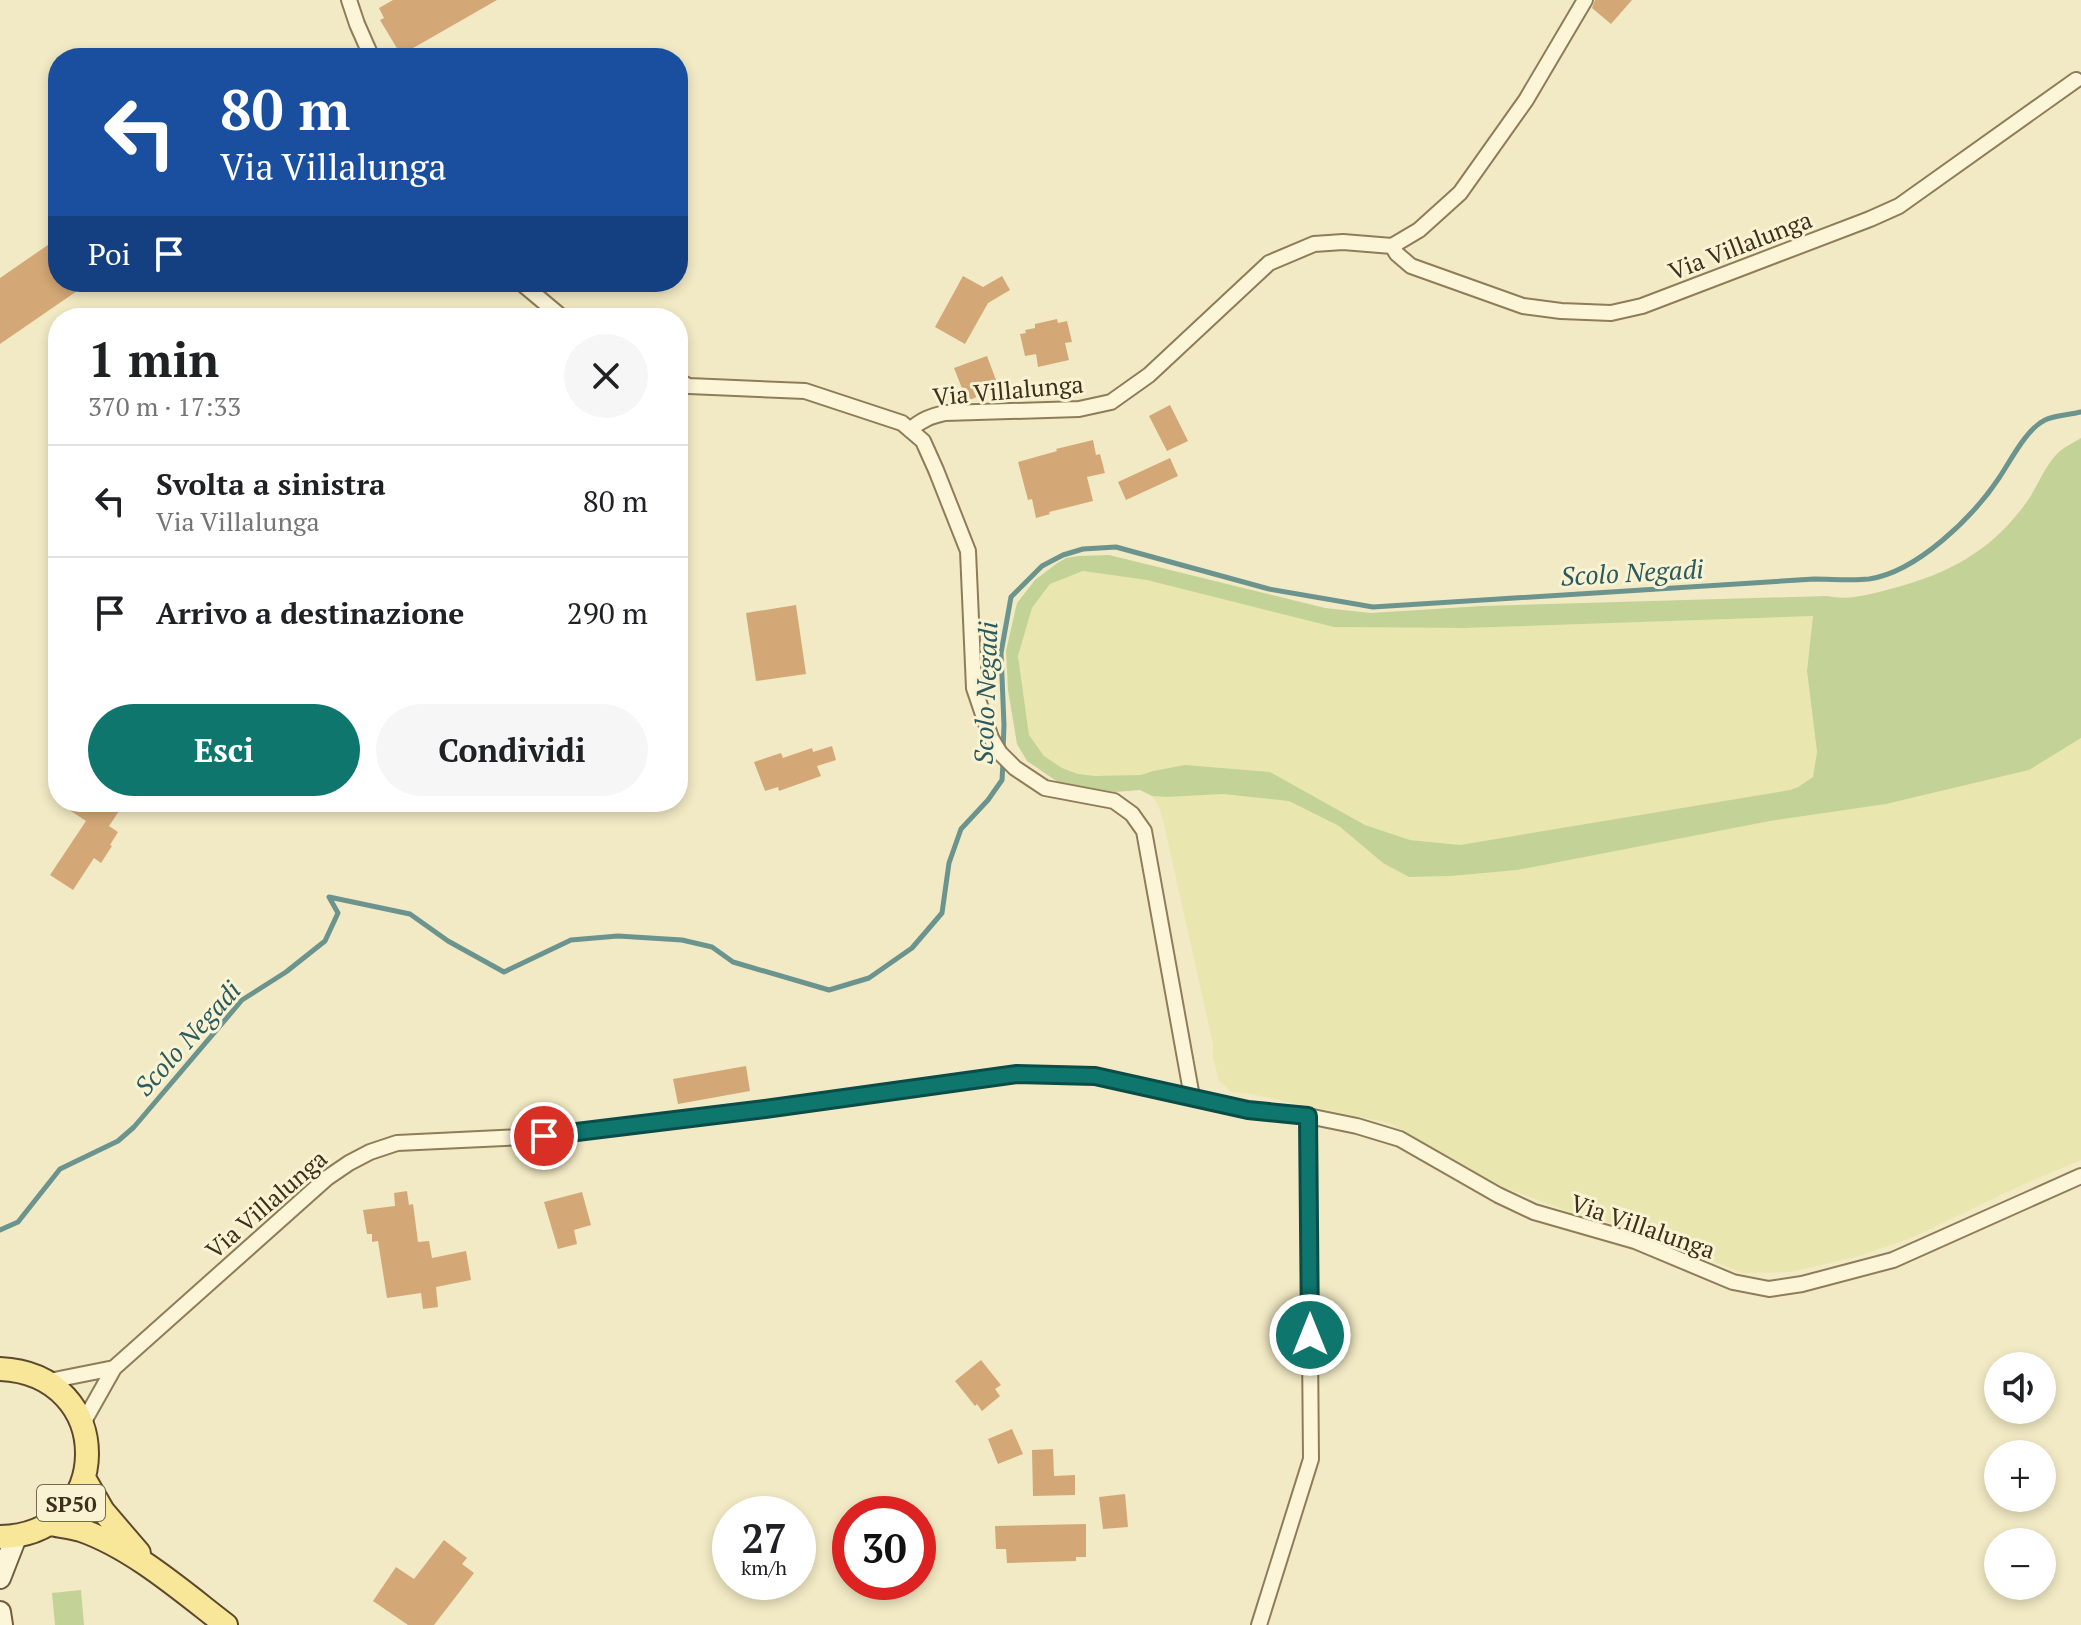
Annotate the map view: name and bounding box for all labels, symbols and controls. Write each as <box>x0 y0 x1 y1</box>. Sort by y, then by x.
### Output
text: 80 m <box>220 72 350 146</box>
icon: left <box>88 80 192 184</box>
text: Via Villalunga <box>220 143 447 190</box>
street label: Via Villalunga <box>1664 203 1816 287</box>
icon: arrive <box>147 232 191 276</box>
text: Poi <box>88 234 131 274</box>
text: 1 min <box>88 327 219 391</box>
button: close <box>564 334 648 418</box>
street label: Via Villalunga <box>931 367 1085 413</box>
text: 370 m · 17:33 <box>88 389 241 423</box>
text: Svolta a sinistra <box>156 464 386 504</box>
icon: left <box>88 479 132 523</box>
text: 80 m <box>583 481 648 521</box>
text: Via Villalunga <box>156 504 320 538</box>
water label: Scolo Negadi <box>1560 551 1704 593</box>
icon: arrive <box>88 591 132 635</box>
text: Arrivo a destinazione <box>156 593 464 633</box>
text: 290 m <box>567 593 648 633</box>
water label: Scolo Negadi <box>966 621 1004 765</box>
button: Esci <box>88 704 360 796</box>
button: Condividi <box>376 704 648 796</box>
water label: Scolo Negadi <box>126 973 248 1103</box>
pin <box>510 1102 578 1170</box>
icon: arrive <box>522 1114 566 1158</box>
street label: Via Villalunga <box>198 1142 334 1266</box>
street label: Via Villalunga <box>1566 1186 1720 1266</box>
position arrow <box>1268 1293 1352 1377</box>
map controls <box>1984 1352 2056 1600</box>
button: sound <box>1984 1352 2056 1424</box>
button: + <box>1984 1440 2056 1512</box>
road number: SP50 <box>37 1485 105 1521</box>
speed limit sign: 30 <box>832 1496 936 1600</box>
text: 27 <box>741 1511 787 1564</box>
button: − <box>1984 1528 2056 1600</box>
text: km/h <box>741 1554 787 1581</box>

